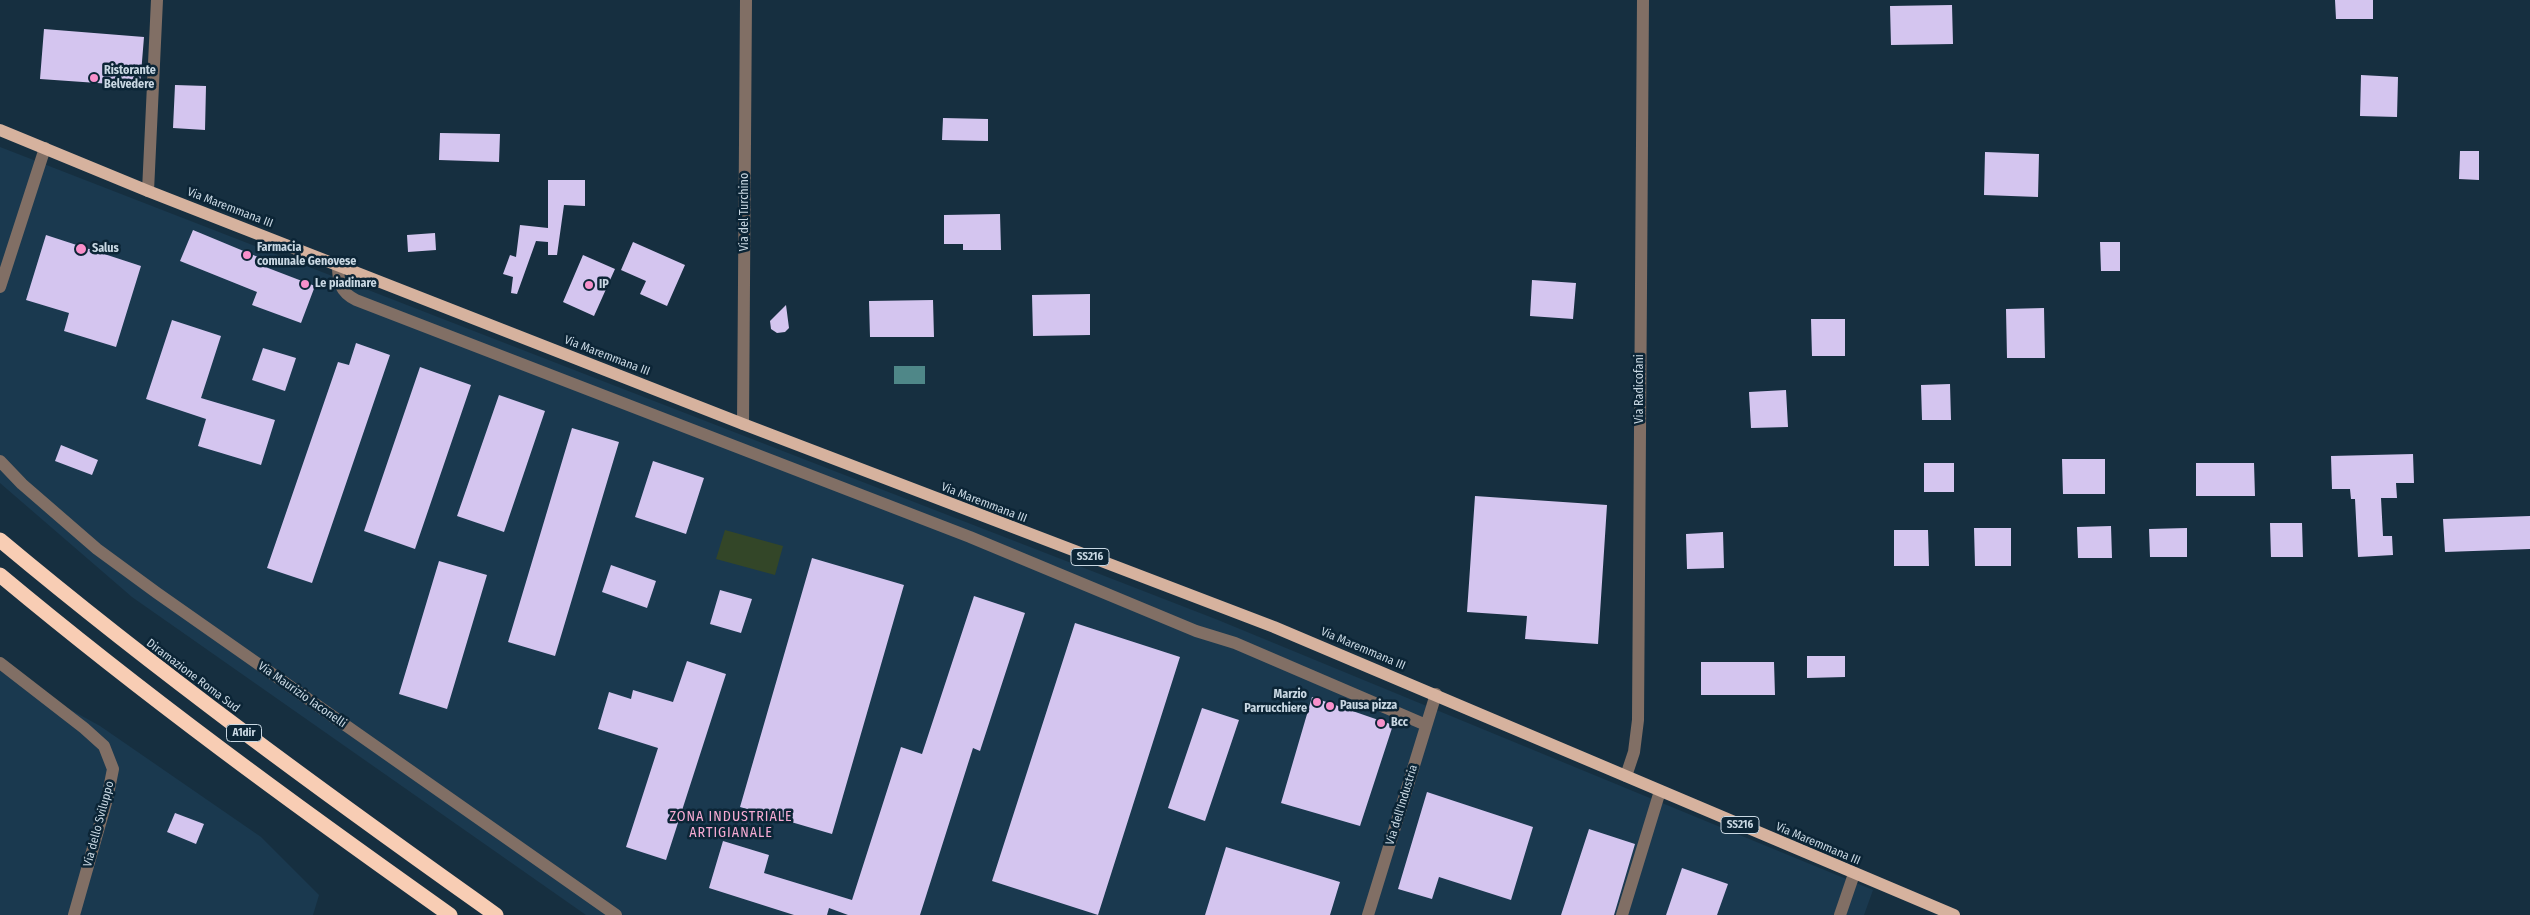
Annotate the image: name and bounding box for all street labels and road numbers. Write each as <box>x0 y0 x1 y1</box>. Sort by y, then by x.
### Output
street label: Via del Turchino <box>738 173 752 251</box>
street label: Via Maremmana III <box>185 185 275 231</box>
street label: Via Maremmana III <box>562 333 652 379</box>
street label: Via Radicofani <box>1633 354 1647 424</box>
street label: Via Maremmana III <box>939 480 1029 526</box>
road number: SS216 <box>1071 548 1109 566</box>
street label: Via Maremmana III <box>1318 625 1408 673</box>
street label: Diramazione Roma Sud <box>143 636 243 716</box>
street label: Via Maurizio Iaconelli <box>255 659 349 731</box>
road number: A1dir <box>226 724 262 741</box>
street label: Via dell'Industria <box>1383 763 1421 847</box>
street label: Via dello Sviluppo <box>81 779 117 869</box>
road number: SS216 <box>1721 816 1759 834</box>
street label: Via Maremmana III <box>1773 820 1863 868</box>

